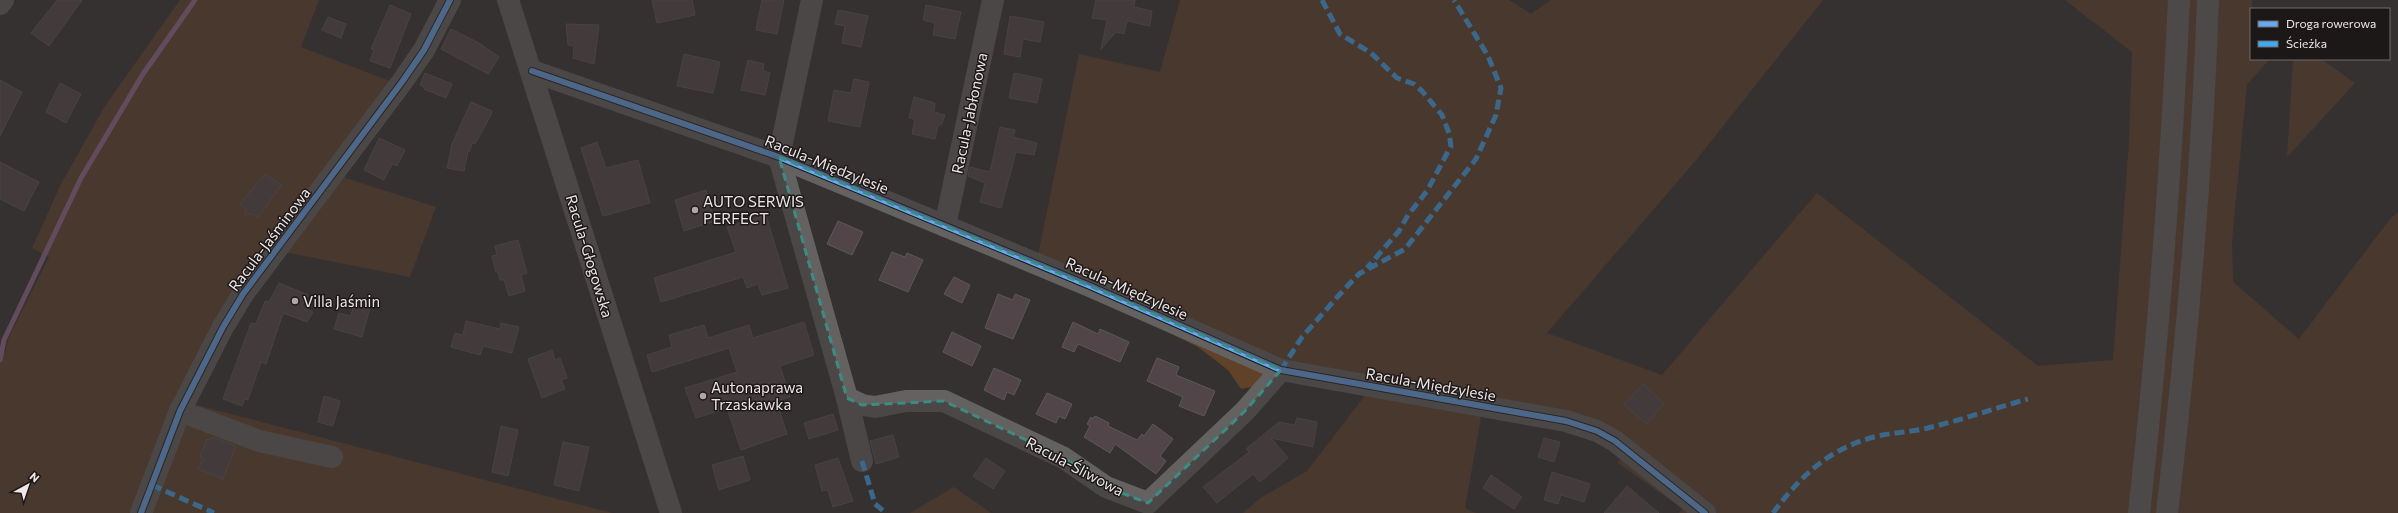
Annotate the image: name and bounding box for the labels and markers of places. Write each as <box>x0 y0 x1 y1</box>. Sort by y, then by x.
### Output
place label: AUTO SERWIS PERFECT <box>703 192 804 227</box>
marker: AUTO SERWIS PERFECT <box>690 205 700 215</box>
place label: Villa Jaśmin <box>303 292 380 310</box>
marker: Villa Jaśmin <box>290 296 300 306</box>
place label: Autonaprawa Trzaskawka <box>711 378 803 413</box>
marker: Autonaprawa Trzaskawka <box>698 391 708 401</box>

